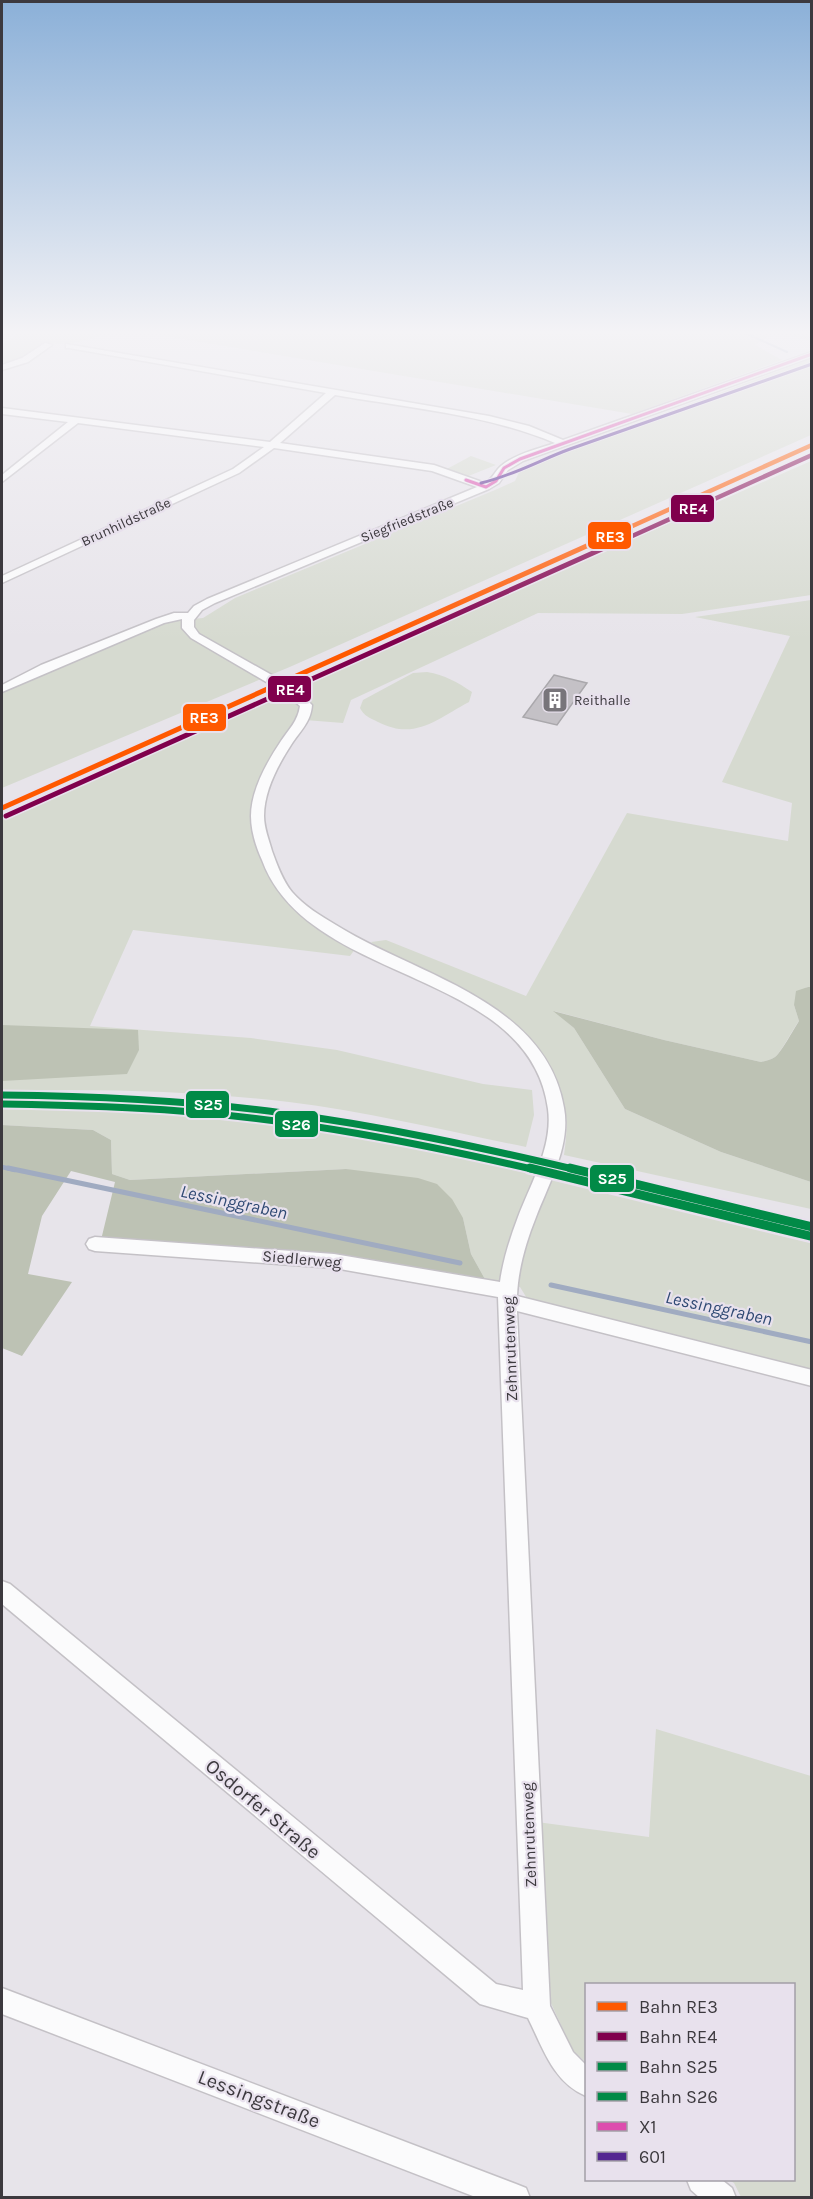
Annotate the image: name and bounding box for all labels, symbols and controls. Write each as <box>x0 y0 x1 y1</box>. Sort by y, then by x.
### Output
street label: Brunhildstraße <box>79 494 173 550</box>
street label: Siegfriedstraße <box>358 494 456 546</box>
line badge: RE4 <box>670 494 715 523</box>
text: RE4 <box>678 499 708 518</box>
line badge: RE3 <box>587 521 632 550</box>
text: RE3 <box>595 527 625 546</box>
line badge: RE4 <box>267 675 312 703</box>
text: RE4 <box>275 680 305 699</box>
building icon: Reithalle <box>540 685 570 715</box>
place label: Reithalle <box>574 692 630 709</box>
line badge: RE3 <box>182 703 227 732</box>
text: RE3 <box>189 708 219 727</box>
line badge: S25 <box>185 1090 230 1119</box>
text: S25 <box>193 1095 223 1114</box>
line badge: S26 <box>274 1110 319 1138</box>
text: S26 <box>281 1115 311 1134</box>
line badge: S25 <box>589 1164 635 1193</box>
text: S25 <box>597 1169 627 1188</box>
water label: Lessinggraben <box>179 1180 289 1224</box>
street label: Siedlerweg <box>262 1246 342 1272</box>
water label: Lessinggraben <box>664 1286 774 1330</box>
street label: Zehnrutenweg <box>499 1296 521 1402</box>
street label: Osdorfer Straße <box>201 1754 325 1864</box>
street label: Zehnrutenweg <box>518 1782 540 1888</box>
legend <box>585 1983 795 2181</box>
text: Bahn RE3 <box>639 1996 718 2018</box>
text: Bahn RE4 <box>639 2026 717 2048</box>
text: Bahn S25 <box>639 2056 718 2078</box>
street label: Lessingstraße <box>195 2065 323 2133</box>
text: Bahn S26 <box>639 2086 718 2108</box>
text: X1 <box>639 2116 657 2138</box>
text: 601 <box>639 2146 666 2168</box>

